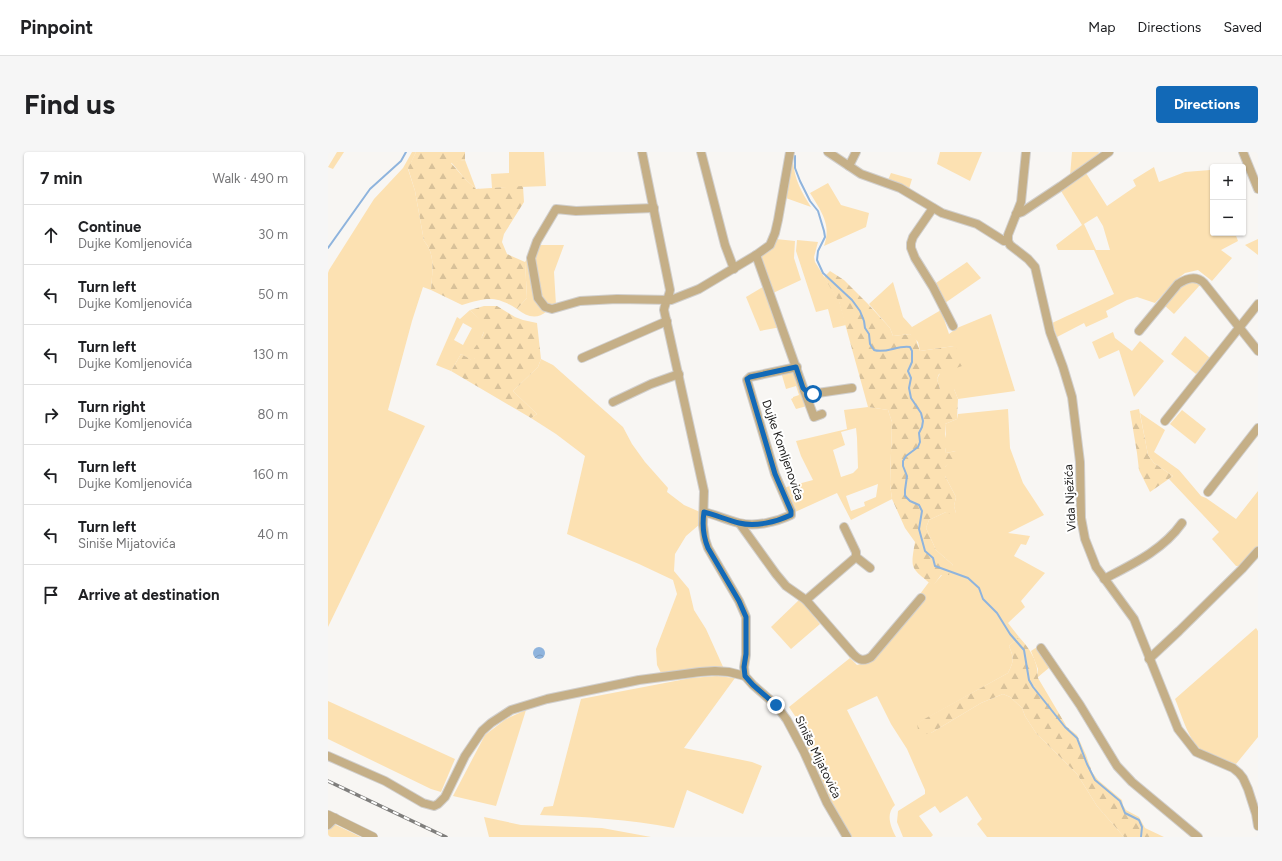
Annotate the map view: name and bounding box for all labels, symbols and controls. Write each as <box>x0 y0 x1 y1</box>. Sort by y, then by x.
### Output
text: Pinpoint <box>20 16 93 39</box>
text: Map <box>1088 19 1116 36</box>
text: Directions <box>1138 19 1201 36</box>
text: Saved <box>1223 19 1262 36</box>
button: Directions <box>1156 86 1258 123</box>
text: Find us <box>24 87 115 121</box>
map controls <box>1210 164 1246 236</box>
button: + <box>1210 164 1246 200</box>
text: 7 min <box>40 168 82 188</box>
text: Walk · 490 m <box>212 171 288 186</box>
button: − <box>1210 200 1246 236</box>
text: Continue <box>78 218 141 236</box>
icon: ahead <box>40 224 62 246</box>
text: 30 m <box>258 227 288 242</box>
text: Dujke Komljenovića <box>78 236 192 251</box>
text: Turn left <box>78 278 136 296</box>
icon: left <box>40 284 62 306</box>
text: 50 m <box>258 287 288 302</box>
text: Dujke Komljenovića <box>78 296 192 311</box>
text: Turn left <box>78 338 136 356</box>
icon: left <box>40 344 62 366</box>
text: 130 m <box>253 347 288 362</box>
text: Dujke Komljenovića <box>78 356 192 371</box>
route start <box>804 385 822 403</box>
text: Turn right <box>78 398 146 416</box>
street label: Dujke Komljenovića <box>759 398 807 502</box>
icon: right <box>40 404 62 426</box>
text: 80 m <box>257 407 288 422</box>
text: Dujke Komljenovića <box>78 416 192 431</box>
text: Turn left <box>78 458 136 476</box>
icon: left <box>40 464 62 486</box>
street label: Vida Nježića <box>1061 464 1079 532</box>
text: 160 m <box>253 467 288 482</box>
text: Dujke Komljenovića <box>78 476 192 491</box>
text: Turn left <box>78 518 136 536</box>
icon: left <box>40 524 62 546</box>
text: 40 m <box>257 527 288 542</box>
text: Siniše Mijatovića <box>78 536 176 551</box>
icon: arrive <box>40 584 62 606</box>
text: Arrive at destination <box>78 586 219 604</box>
route end <box>767 696 785 714</box>
street label: Siniše Mijatovića <box>792 713 844 801</box>

